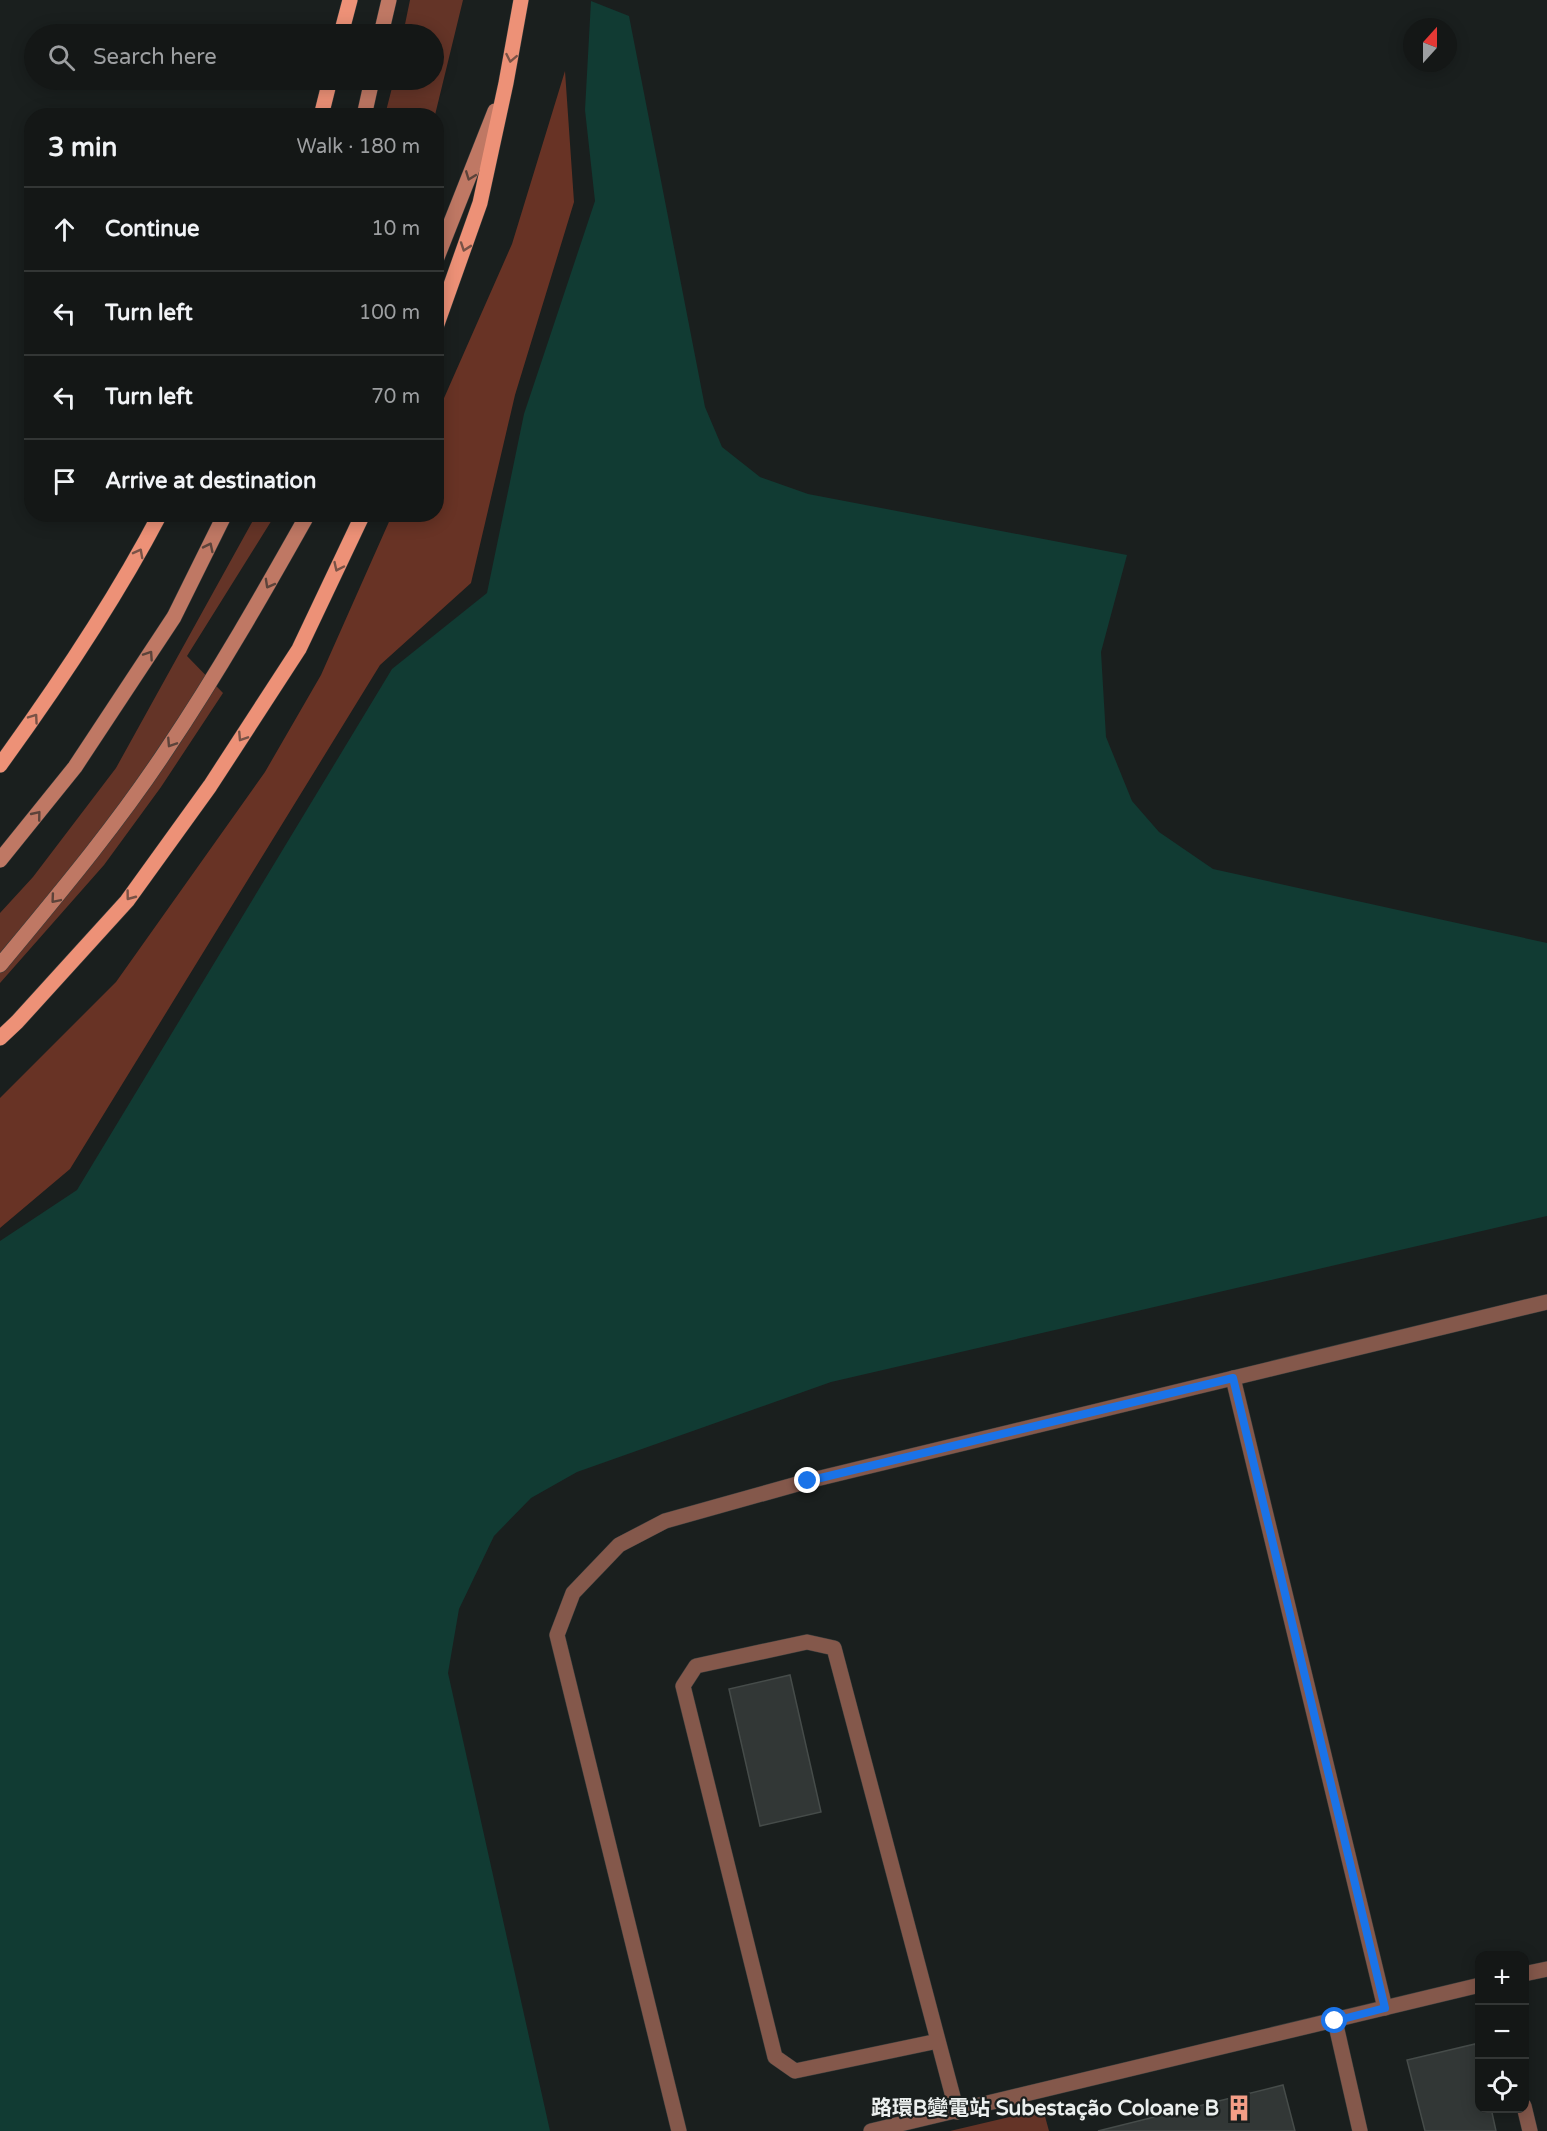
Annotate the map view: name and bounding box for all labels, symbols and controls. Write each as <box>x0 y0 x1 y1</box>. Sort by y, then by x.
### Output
north arrow <box>1403 18 1457 72</box>
search box <box>24 24 444 90</box>
icon: search <box>45 41 78 74</box>
text: Search here <box>93 44 217 70</box>
one-way arrow <box>505 52 518 62</box>
text: 3 min <box>48 132 117 163</box>
text: Walk · 180 m <box>297 135 420 159</box>
one-way arrow <box>465 170 477 181</box>
icon: ahead <box>48 213 81 246</box>
text: Continue <box>105 216 200 242</box>
text: 10 m <box>371 217 420 241</box>
one-way arrow <box>460 241 472 252</box>
icon: left <box>48 297 81 330</box>
text: Turn left <box>105 300 193 326</box>
text: 100 m <box>359 301 420 325</box>
icon: left <box>48 381 81 414</box>
text: Turn left <box>105 384 193 410</box>
text: 70 m <box>371 385 420 409</box>
icon: arrive <box>48 465 81 498</box>
text: Arrive at destination <box>105 468 316 494</box>
one-way arrow <box>201 542 213 553</box>
one-way arrow <box>132 549 143 560</box>
one-way arrow <box>333 561 345 572</box>
one-way arrow <box>265 578 276 588</box>
one-way arrow <box>142 651 153 662</box>
one-way arrow <box>27 713 38 724</box>
one-way arrow <box>238 730 249 741</box>
one-way arrow <box>167 737 179 747</box>
one-way arrow <box>29 810 40 821</box>
one-way arrow <box>126 889 137 900</box>
one-way arrow <box>51 892 62 903</box>
route end <box>794 1467 820 1493</box>
map controls <box>1475 1951 1529 2113</box>
button: + <box>1475 1951 1529 2005</box>
button: − <box>1475 2005 1529 2059</box>
route start <box>1321 2007 1347 2033</box>
button: locate <box>1475 2059 1529 2113</box>
building icon: 路環B變電站 Subestação Coloane B <box>1224 2093 1254 2123</box>
place label: 路環B變電站 Subestação Coloane B <box>871 2096 1219 2121</box>

